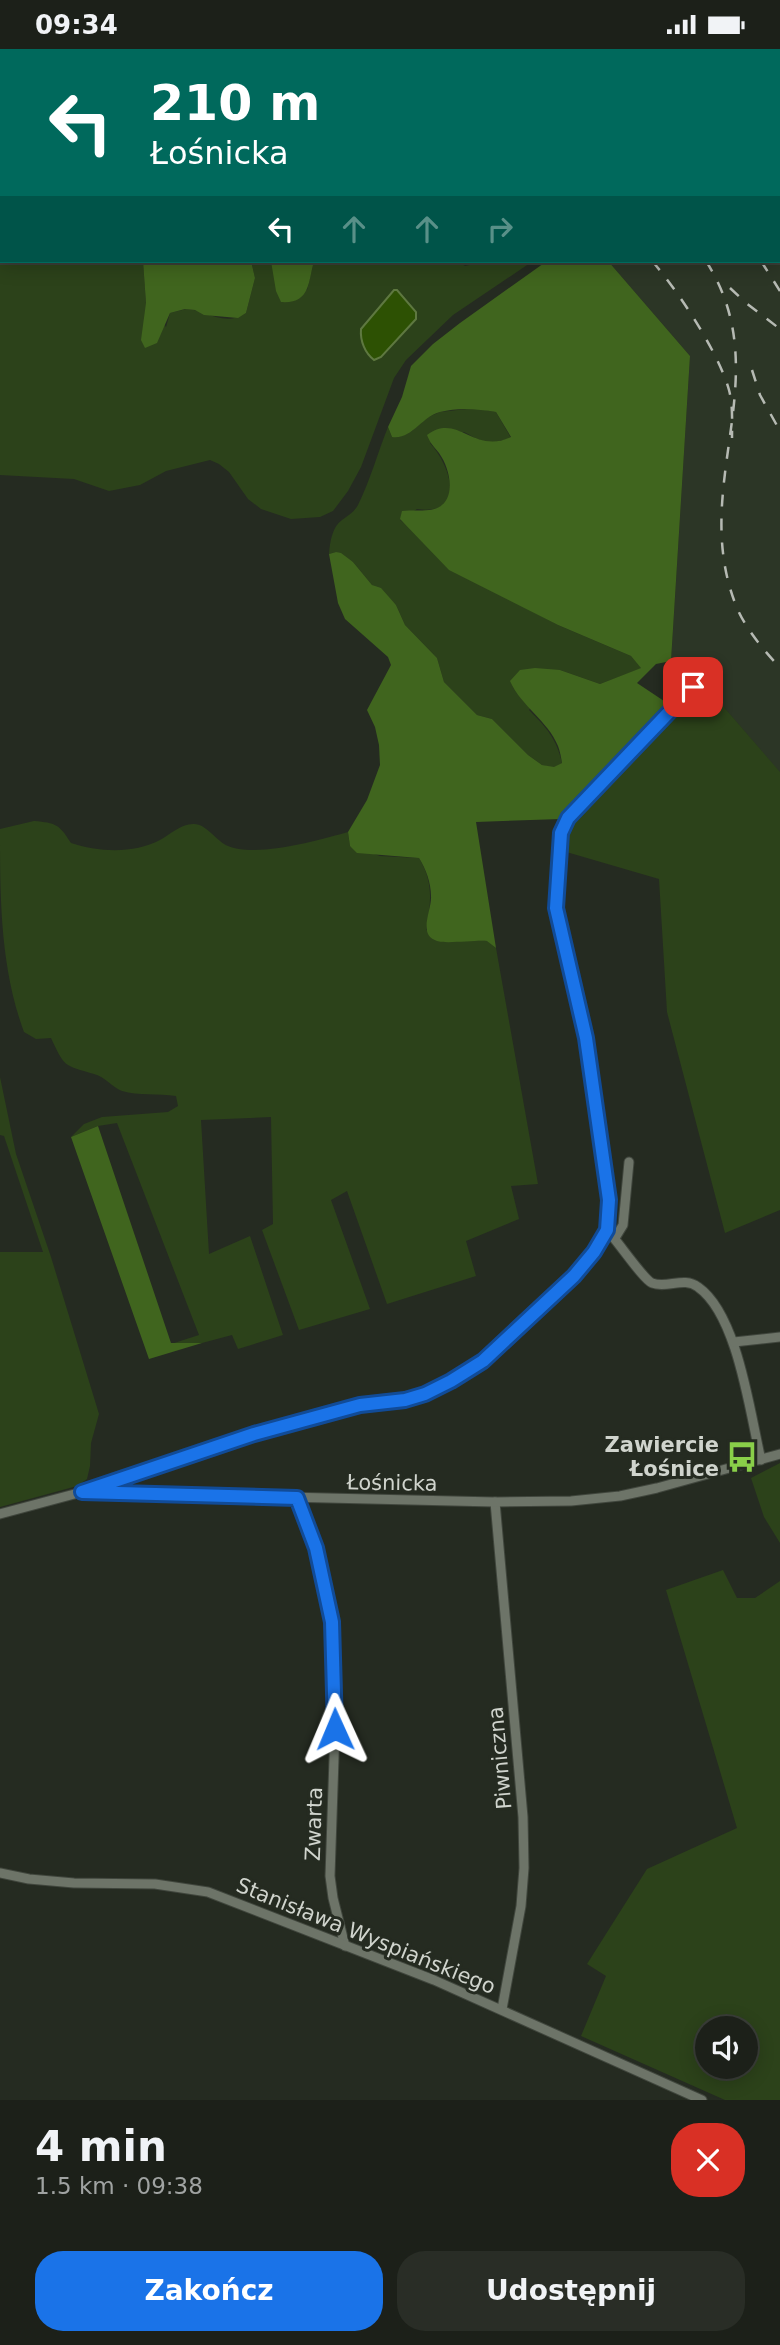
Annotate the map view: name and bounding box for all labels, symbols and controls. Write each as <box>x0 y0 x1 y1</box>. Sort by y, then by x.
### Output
text: 09:34 <box>35 10 118 40</box>
text: 210 m <box>150 75 320 132</box>
icon: left <box>35 77 126 168</box>
text: Łośnicka <box>150 134 289 172</box>
icon: left <box>262 210 300 248</box>
icon: ahead <box>335 210 373 248</box>
icon: ahead <box>408 210 446 248</box>
icon: right <box>481 210 519 248</box>
pin <box>663 657 723 717</box>
icon: arrive <box>674 668 712 706</box>
place label: Zawiercie Łośnice <box>605 1433 719 1481</box>
bus stop icon: Zawiercie Łośnice <box>725 1440 759 1474</box>
street label: Łośnicka <box>345 1470 438 1496</box>
position arrow <box>298 1692 372 1766</box>
street label: Piwniczna <box>484 1706 516 1810</box>
street label: Zwarta <box>301 1787 327 1861</box>
street label: Stanisława Wyspiańskiego <box>233 1873 499 1999</box>
map controls <box>695 2016 758 2079</box>
button: sound <box>695 2016 758 2079</box>
text: 4 min <box>35 2122 167 2171</box>
button: close <box>671 2123 745 2197</box>
text: 1.5 km · 09:38 <box>35 2173 203 2199</box>
button: Zakończ <box>35 2251 383 2331</box>
button: Udostępnij <box>397 2251 745 2331</box>

